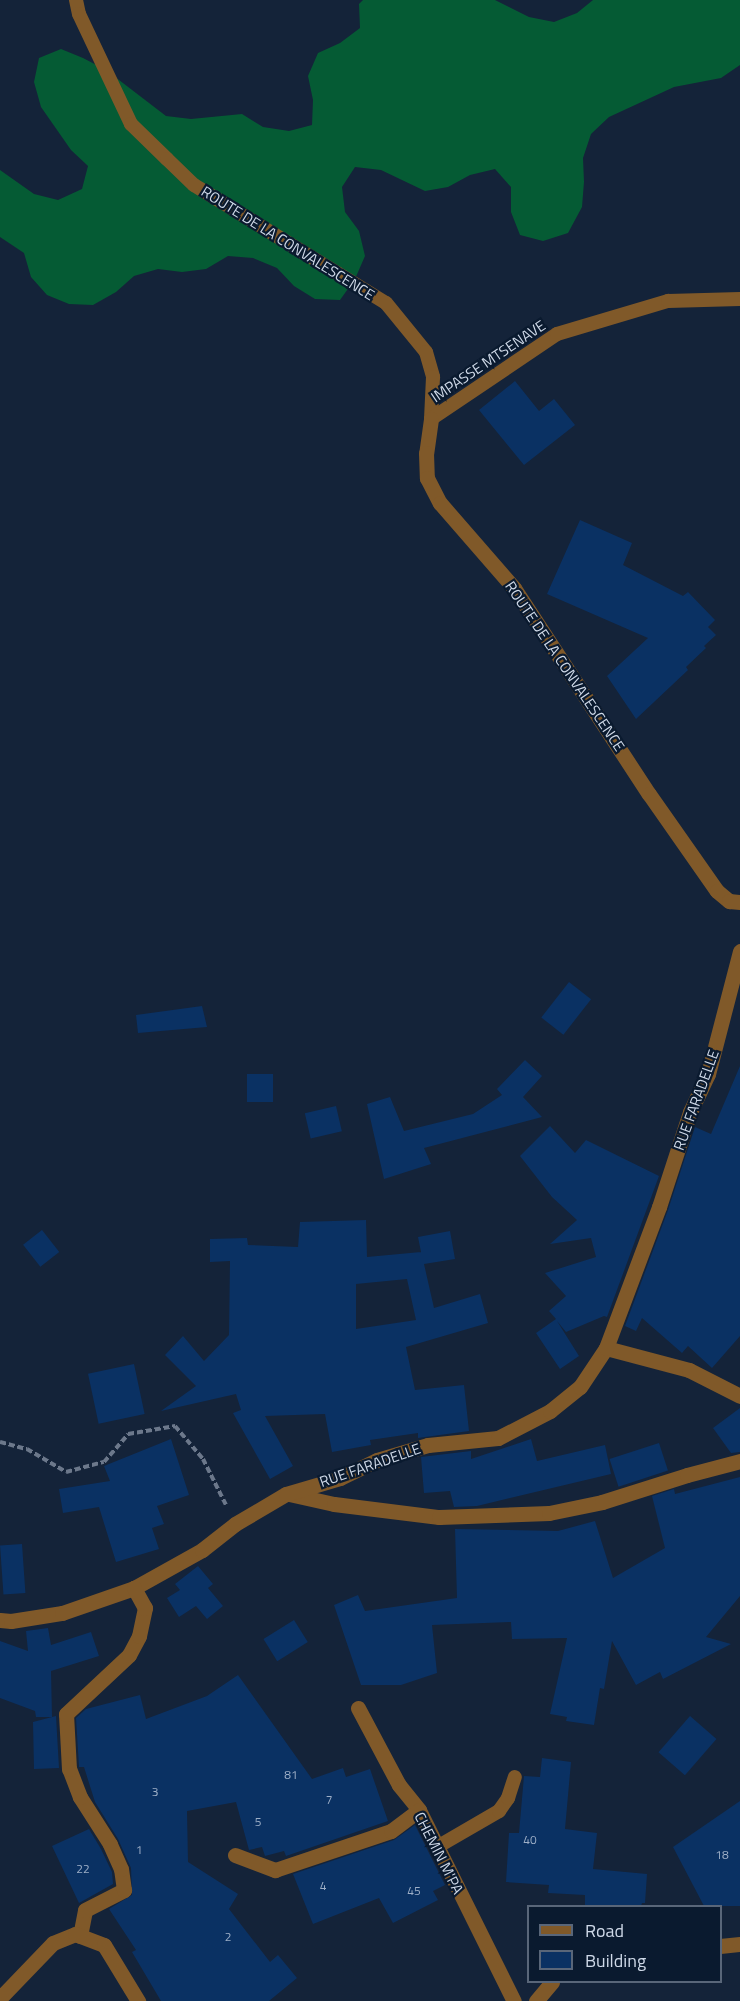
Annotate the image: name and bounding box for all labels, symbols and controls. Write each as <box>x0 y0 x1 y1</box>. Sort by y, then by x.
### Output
street label: ROUTE DE LA CONVALESCENCE <box>198 182 378 304</box>
street label: IMPASSE MTSENAVE <box>427 316 549 406</box>
street label: ROUTE DE LA CONVALESCENCE <box>501 578 629 754</box>
street label: RUE FARADELLE <box>669 1047 723 1153</box>
street label: RUE FARADELLE <box>317 1439 423 1491</box>
house number: 81 <box>284 1768 298 1782</box>
house number: 3 <box>152 1785 158 1799</box>
house number: 7 <box>326 1793 332 1807</box>
street label: CHEMIN M'PA <box>411 1809 467 1897</box>
house number: 5 <box>255 1815 261 1829</box>
house number: 40 <box>523 1833 537 1847</box>
house number: 1 <box>136 1843 142 1857</box>
house number: 18 <box>715 1848 729 1862</box>
house number: 22 <box>76 1862 90 1876</box>
house number: 4 <box>320 1879 326 1893</box>
house number: 45 <box>407 1884 421 1898</box>
legend <box>527 1905 722 1983</box>
text: Road <box>585 1917 624 1944</box>
house number: 2 <box>225 1930 231 1944</box>
text: Building <box>585 1947 646 1974</box>

